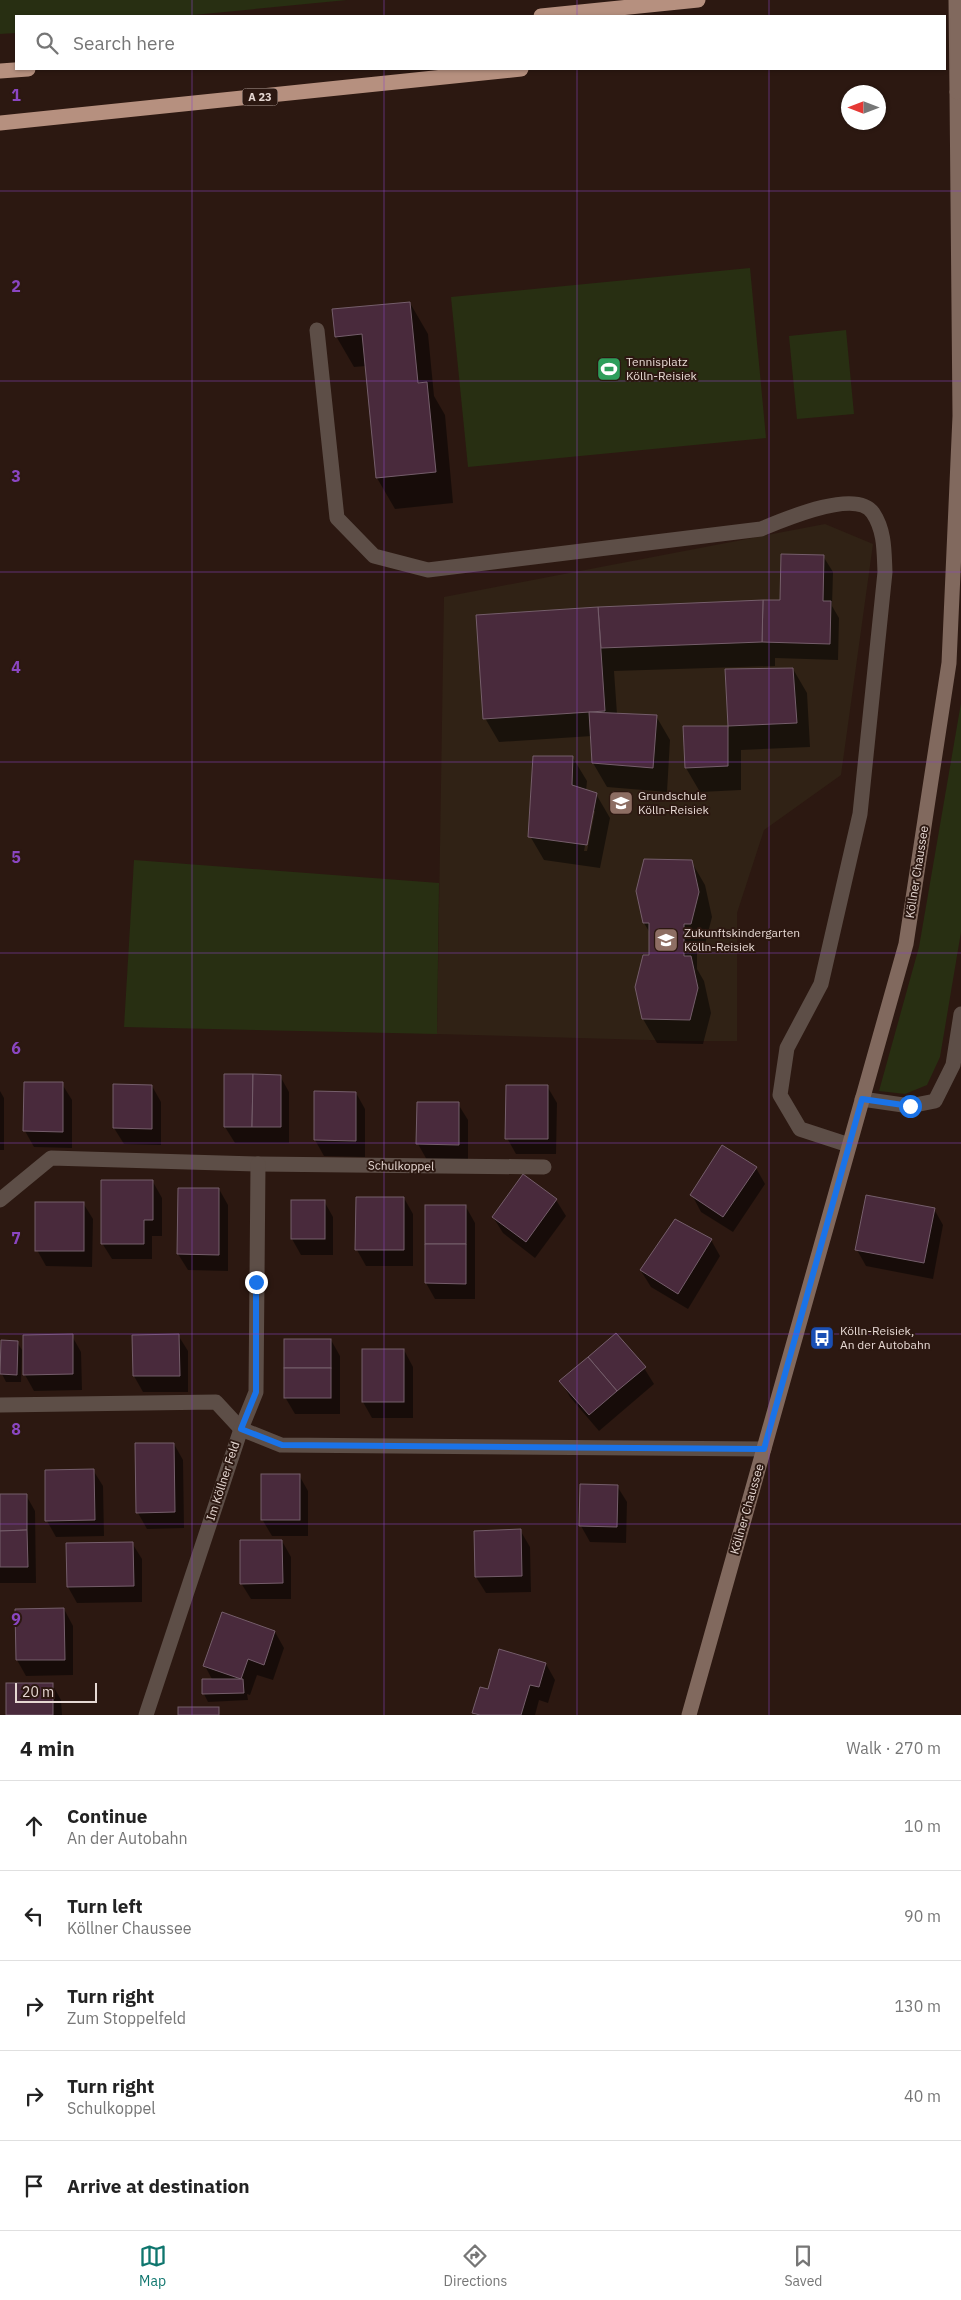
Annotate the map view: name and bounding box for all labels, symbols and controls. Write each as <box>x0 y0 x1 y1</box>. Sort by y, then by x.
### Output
search box <box>15 15 946 70</box>
icon: search <box>33 29 61 57</box>
text: Search here <box>73 31 175 55</box>
text: 1 <box>11 85 21 105</box>
north arrow <box>841 85 886 130</box>
road number: A 23 <box>242 88 278 105</box>
text: 2 <box>11 276 21 296</box>
place label: Tennisplatz Kölln-Reisiek <box>626 354 698 383</box>
sports icon: Tennisplatz Kölln-Reisiek <box>596 356 622 382</box>
text: 3 <box>11 466 21 486</box>
text: 4 <box>11 657 21 677</box>
place label: Grundschule Kölln-Reisiek <box>638 788 710 817</box>
school or university icon: Grundschule Kölln-Reisiek <box>608 790 634 816</box>
street label: Köllner Chaussee <box>902 824 931 919</box>
text: 5 <box>11 847 21 867</box>
place label: Zukunftskindergarten Kölln-Reisiek <box>684 925 800 954</box>
school or university icon: Zukunftskindergarten Kölln-Reisiek <box>653 927 679 953</box>
text: 6 <box>11 1038 21 1058</box>
route start <box>899 1095 922 1118</box>
street label: Schulkoppel <box>368 1157 434 1174</box>
text: 7 <box>11 1228 21 1248</box>
route end <box>245 1271 268 1294</box>
place label: Kölln-Reisiek, An der Autobahn <box>840 1323 931 1352</box>
bus stop icon: Kölln-Reisiek, An der Autobahn <box>809 1325 835 1351</box>
text: 8 <box>11 1419 21 1439</box>
street label: Im Köllner Feld <box>203 1439 242 1522</box>
street label: Köllner Chaussee <box>726 1461 767 1556</box>
text: 9 <box>11 1609 21 1629</box>
scale bar <box>15 1680 98 1703</box>
text: 20 m <box>22 1683 54 1701</box>
text: 4 min <box>20 1734 75 1762</box>
text: Walk · 270 m <box>846 1738 941 1758</box>
text: Continue <box>67 1804 147 1828</box>
icon: ahead <box>20 1812 48 1840</box>
text: 10 m <box>904 1816 941 1836</box>
text: An der Autobahn <box>67 1828 188 1848</box>
text: Turn left <box>67 1894 143 1918</box>
icon: left <box>20 1902 48 1930</box>
text: 90 m <box>904 1906 941 1926</box>
text: Köllner Chaussee <box>67 1918 192 1938</box>
text: Turn right <box>67 1984 154 2008</box>
icon: right <box>20 1992 48 2020</box>
text: 130 m <box>894 1996 941 2016</box>
text: Zum Stoppelfeld <box>67 2008 186 2028</box>
text: Turn right <box>67 2074 154 2098</box>
icon: right <box>20 2082 48 2110</box>
text: 40 m <box>904 2086 941 2106</box>
text: Schulkoppel <box>67 2098 156 2118</box>
icon: arrive <box>20 2172 48 2200</box>
text: Arrive at destination <box>67 2174 250 2198</box>
tab: Map <box>139 2242 167 2290</box>
tab: Directions <box>444 2242 507 2290</box>
tab: Saved <box>784 2242 822 2290</box>

